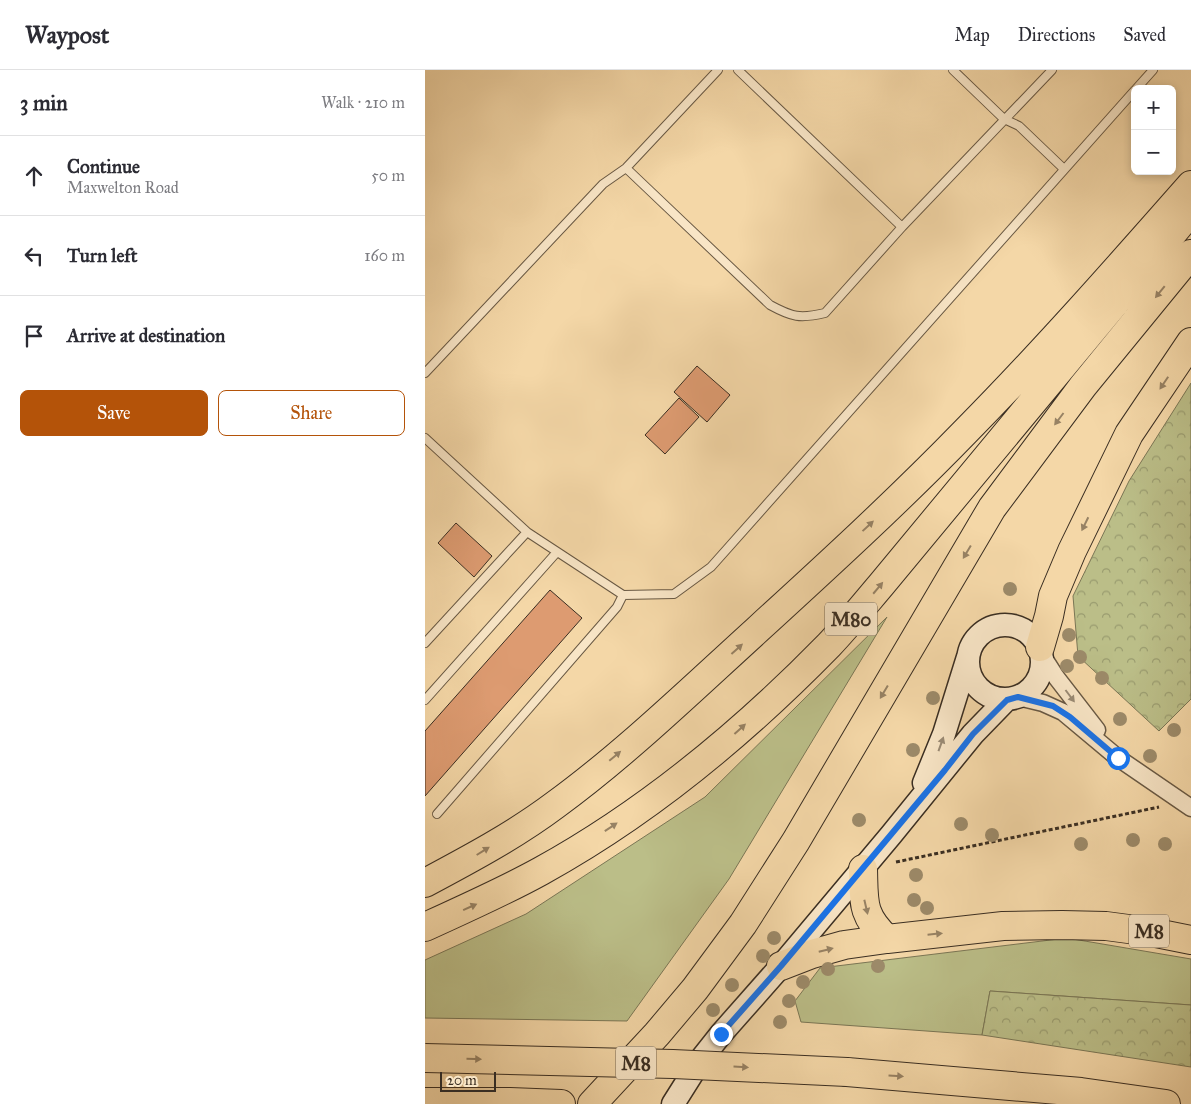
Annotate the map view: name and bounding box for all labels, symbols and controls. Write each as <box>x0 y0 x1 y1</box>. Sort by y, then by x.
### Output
text: Waypost <box>25 20 109 50</box>
text: Map <box>954 24 990 46</box>
text: Directions <box>1018 24 1095 46</box>
text: Saved <box>1123 24 1166 46</box>
map controls <box>1131 85 1176 175</box>
button: + <box>1131 85 1176 130</box>
text: 3 min <box>20 90 68 116</box>
text: Walk · 210 m <box>321 93 405 112</box>
button: − <box>1131 130 1176 175</box>
text: Continue <box>67 155 140 178</box>
icon: ahead <box>20 162 48 190</box>
text: 50 m <box>371 166 405 185</box>
text: Maxwelton Road <box>67 178 179 197</box>
icon: left <box>20 242 48 270</box>
text: Turn left <box>67 244 137 267</box>
text: 160 m <box>364 246 405 265</box>
one-way arrow <box>1155 285 1166 298</box>
icon: arrive <box>20 322 48 350</box>
text: Arrive at destination <box>67 324 225 347</box>
one-way arrow <box>1159 376 1169 389</box>
button: Save <box>20 390 208 436</box>
button: Share <box>218 390 405 436</box>
one-way arrow <box>1054 412 1064 426</box>
one-way arrow <box>1081 517 1089 531</box>
one-way arrow <box>862 520 874 532</box>
one-way arrow <box>962 546 971 559</box>
one-way arrow <box>872 582 884 594</box>
road number: M80 <box>825 602 877 636</box>
one-way arrow <box>730 643 742 655</box>
one-way arrow <box>880 685 888 700</box>
one-way arrow <box>1064 689 1075 702</box>
one-way arrow <box>733 723 745 735</box>
one-way arrow <box>938 736 945 751</box>
route start <box>1107 747 1130 770</box>
one-way arrow <box>608 751 621 762</box>
one-way arrow <box>604 822 618 832</box>
one-way arrow <box>477 847 490 856</box>
one-way arrow <box>862 899 870 915</box>
one-way arrow <box>463 902 477 910</box>
road number: M8 <box>1129 914 1169 948</box>
one-way arrow <box>928 930 944 938</box>
one-way arrow <box>819 946 834 954</box>
route end <box>710 1023 733 1046</box>
road number: M8 <box>616 1046 656 1080</box>
one-way arrow <box>466 1055 482 1063</box>
one-way arrow <box>733 1064 749 1072</box>
scale bar <box>440 1069 496 1092</box>
text: 20 m <box>447 1072 477 1089</box>
one-way arrow <box>888 1072 904 1080</box>

